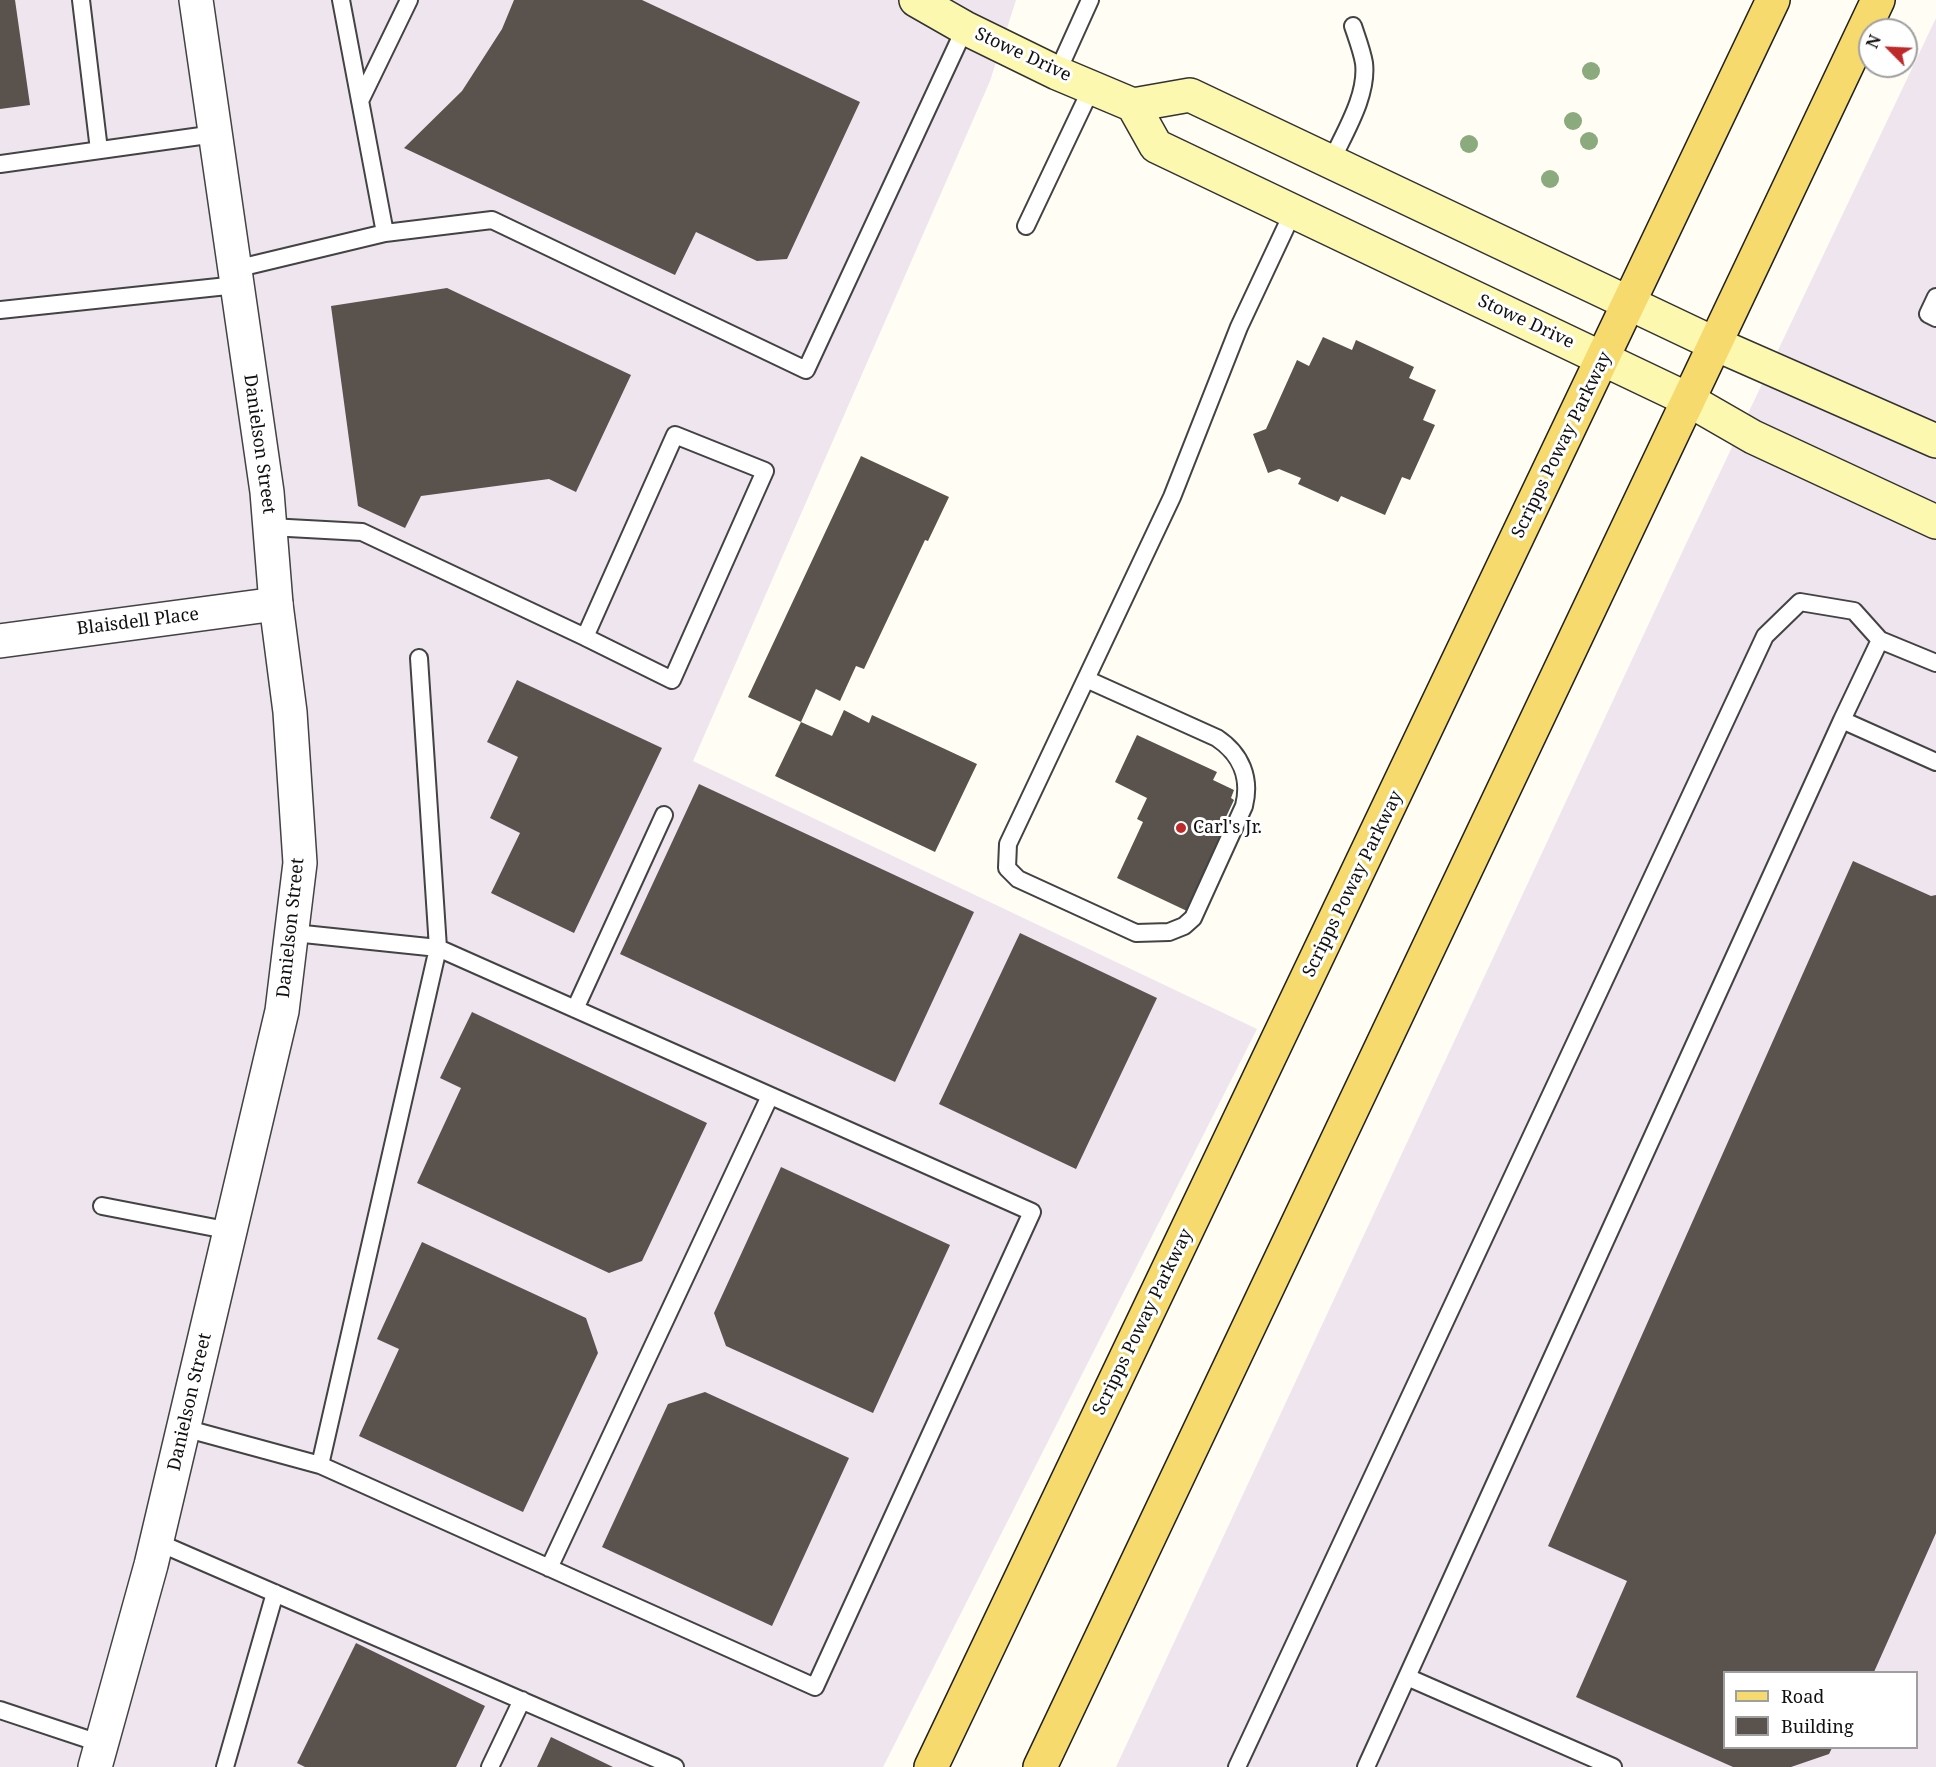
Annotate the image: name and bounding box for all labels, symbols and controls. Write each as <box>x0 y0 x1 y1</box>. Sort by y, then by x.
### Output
north arrow <box>1858 18 1918 78</box>
street label: Stowe Drive <box>971 23 1075 87</box>
text: N <box>1861 31 1886 52</box>
street label: Stowe Drive <box>1474 290 1578 354</box>
street label: Scripps Poway Parkway <box>1507 348 1617 542</box>
street label: Danielson Street <box>239 373 279 515</box>
street label: Blaisdell Place <box>76 604 200 640</box>
street label: Scripps Poway Parkway <box>1298 787 1408 981</box>
place label: Carl's Jr. <box>1193 817 1262 839</box>
marker: Carl's Jr. <box>1174 821 1188 835</box>
street label: Danielson Street <box>273 857 309 999</box>
street label: Scripps Poway Parkway <box>1088 1225 1198 1419</box>
street label: Danielson Street <box>164 1331 216 1473</box>
legend <box>1723 1671 1918 1749</box>
text: Road <box>1781 1684 1824 1708</box>
text: Building <box>1781 1714 1854 1738</box>

